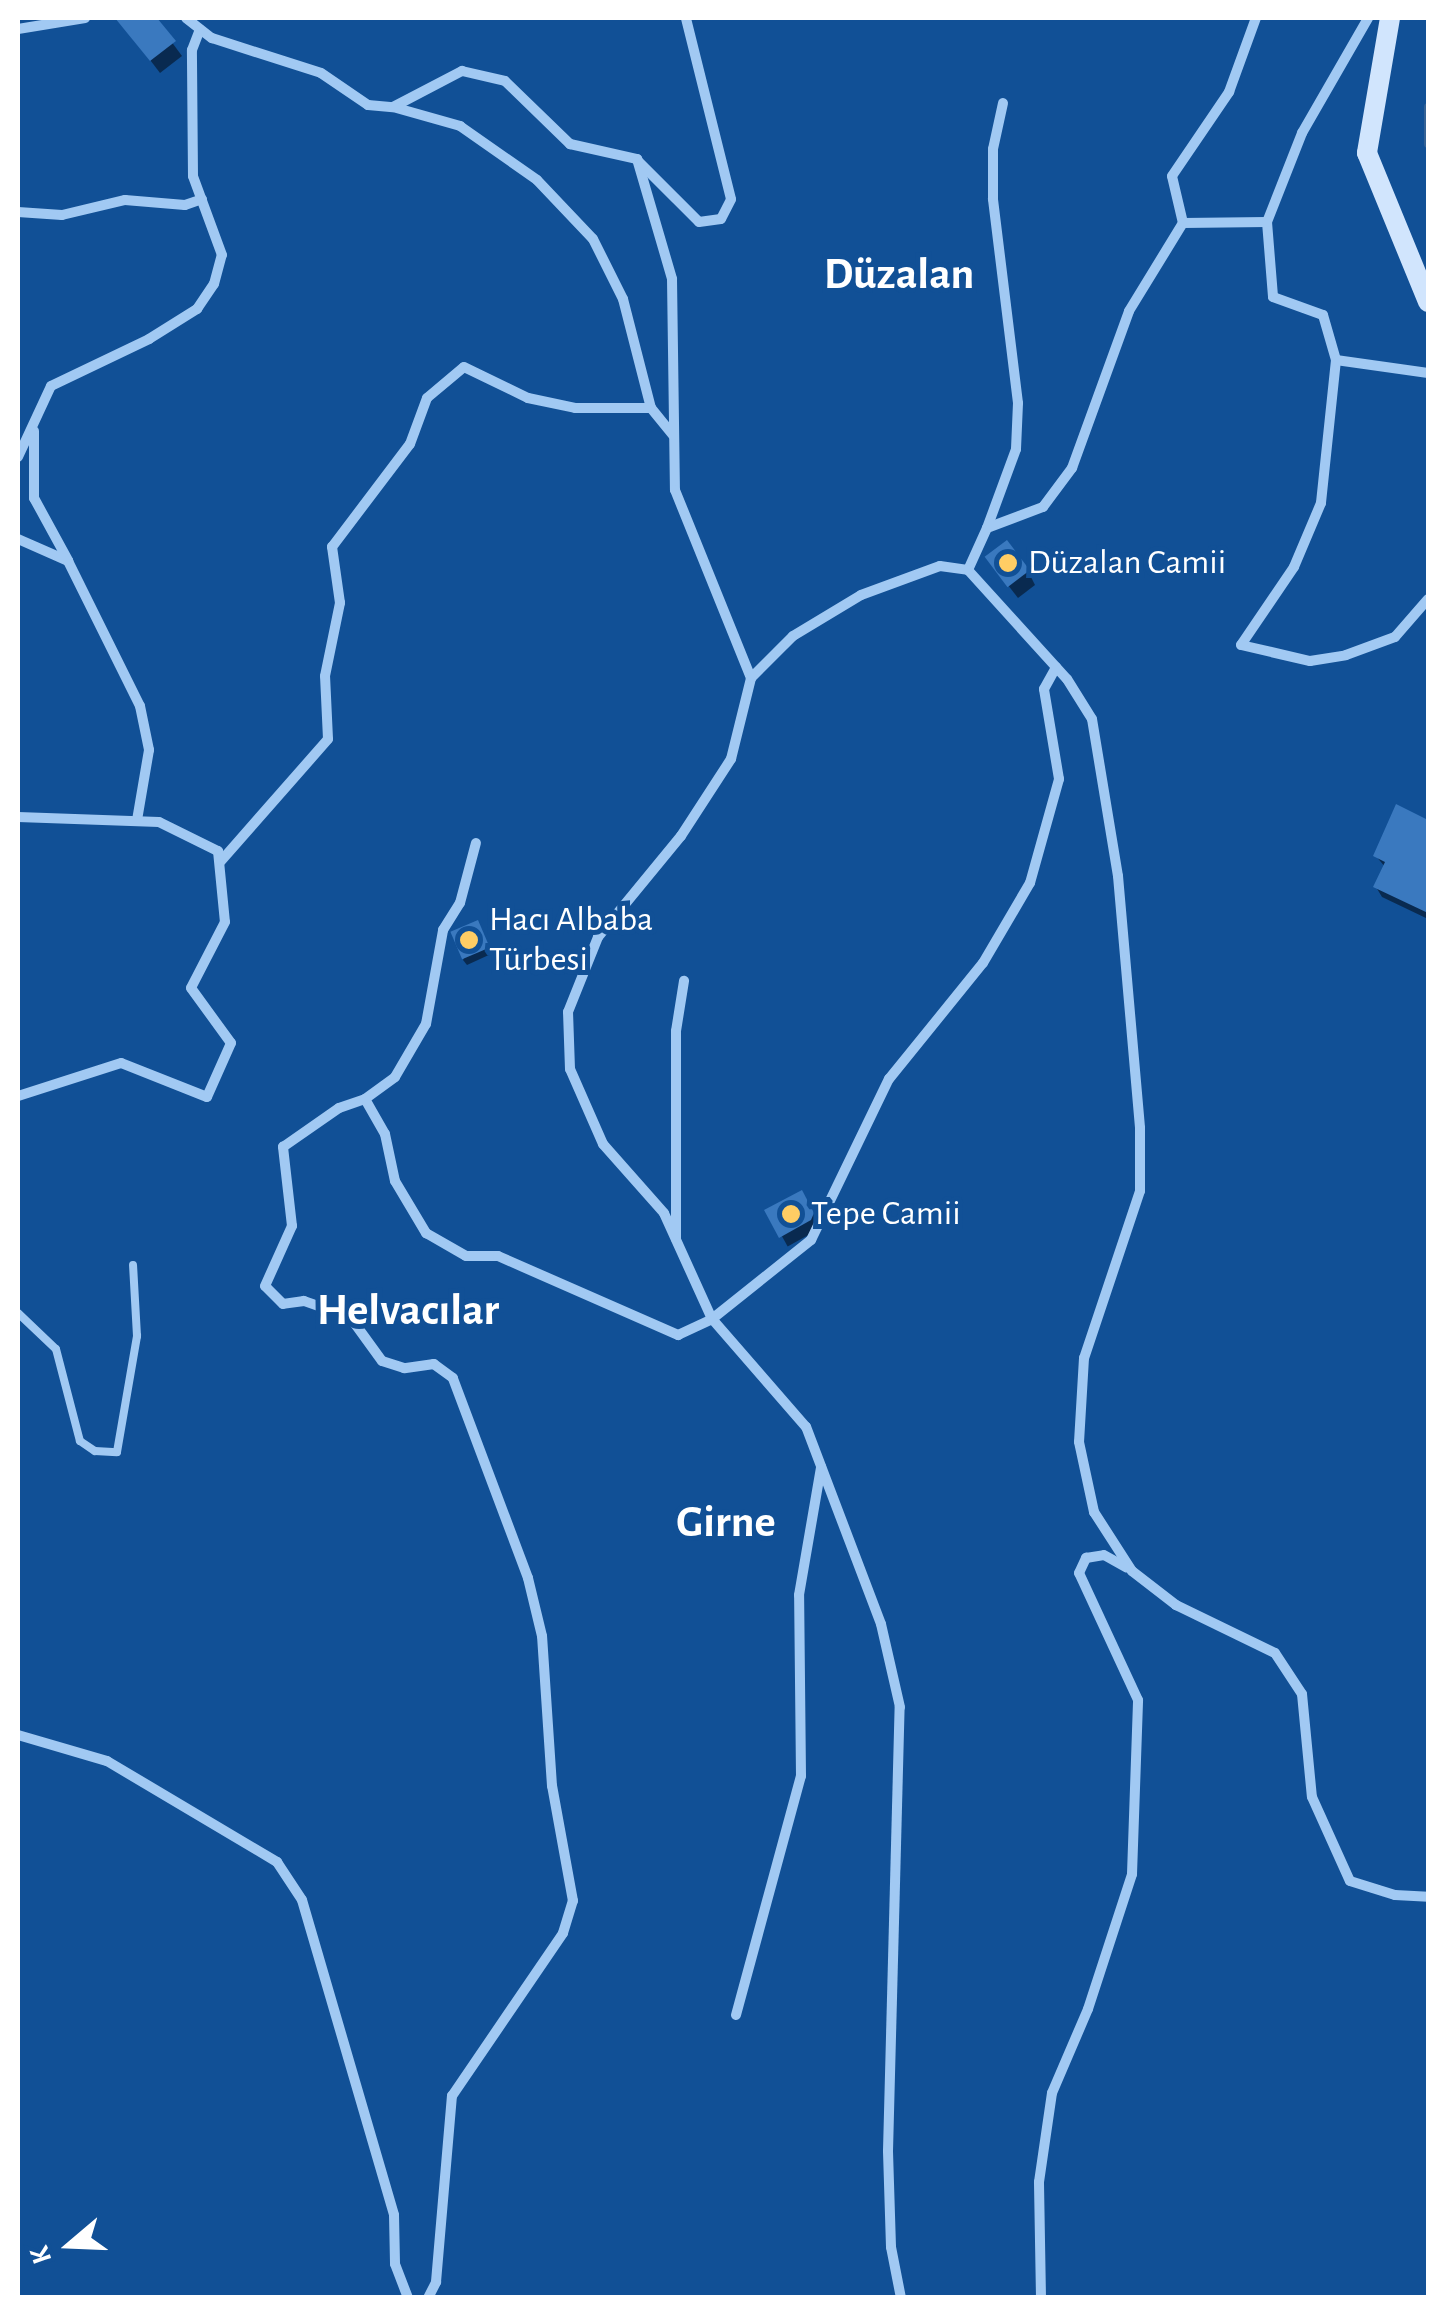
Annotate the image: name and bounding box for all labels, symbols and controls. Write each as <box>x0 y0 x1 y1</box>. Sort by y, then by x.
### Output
district label: Düzalan <box>824 248 974 302</box>
place label: Düzalan Camii <box>1028 542 1226 584</box>
marker: Düzalan Camii <box>997 552 1019 574</box>
place label: Hacı Albaba Türbesi <box>489 899 653 981</box>
marker: Hacı Albaba Türbesi <box>458 929 480 951</box>
place label: Tepe Camii <box>811 1193 961 1235</box>
marker: Tepe Camii <box>780 1203 802 1225</box>
district label: Helvacılar <box>317 1284 499 1338</box>
district label: Girne <box>676 1496 776 1550</box>
north arrow <box>20 2195 120 2295</box>
text: K <box>26 2242 58 2267</box>

